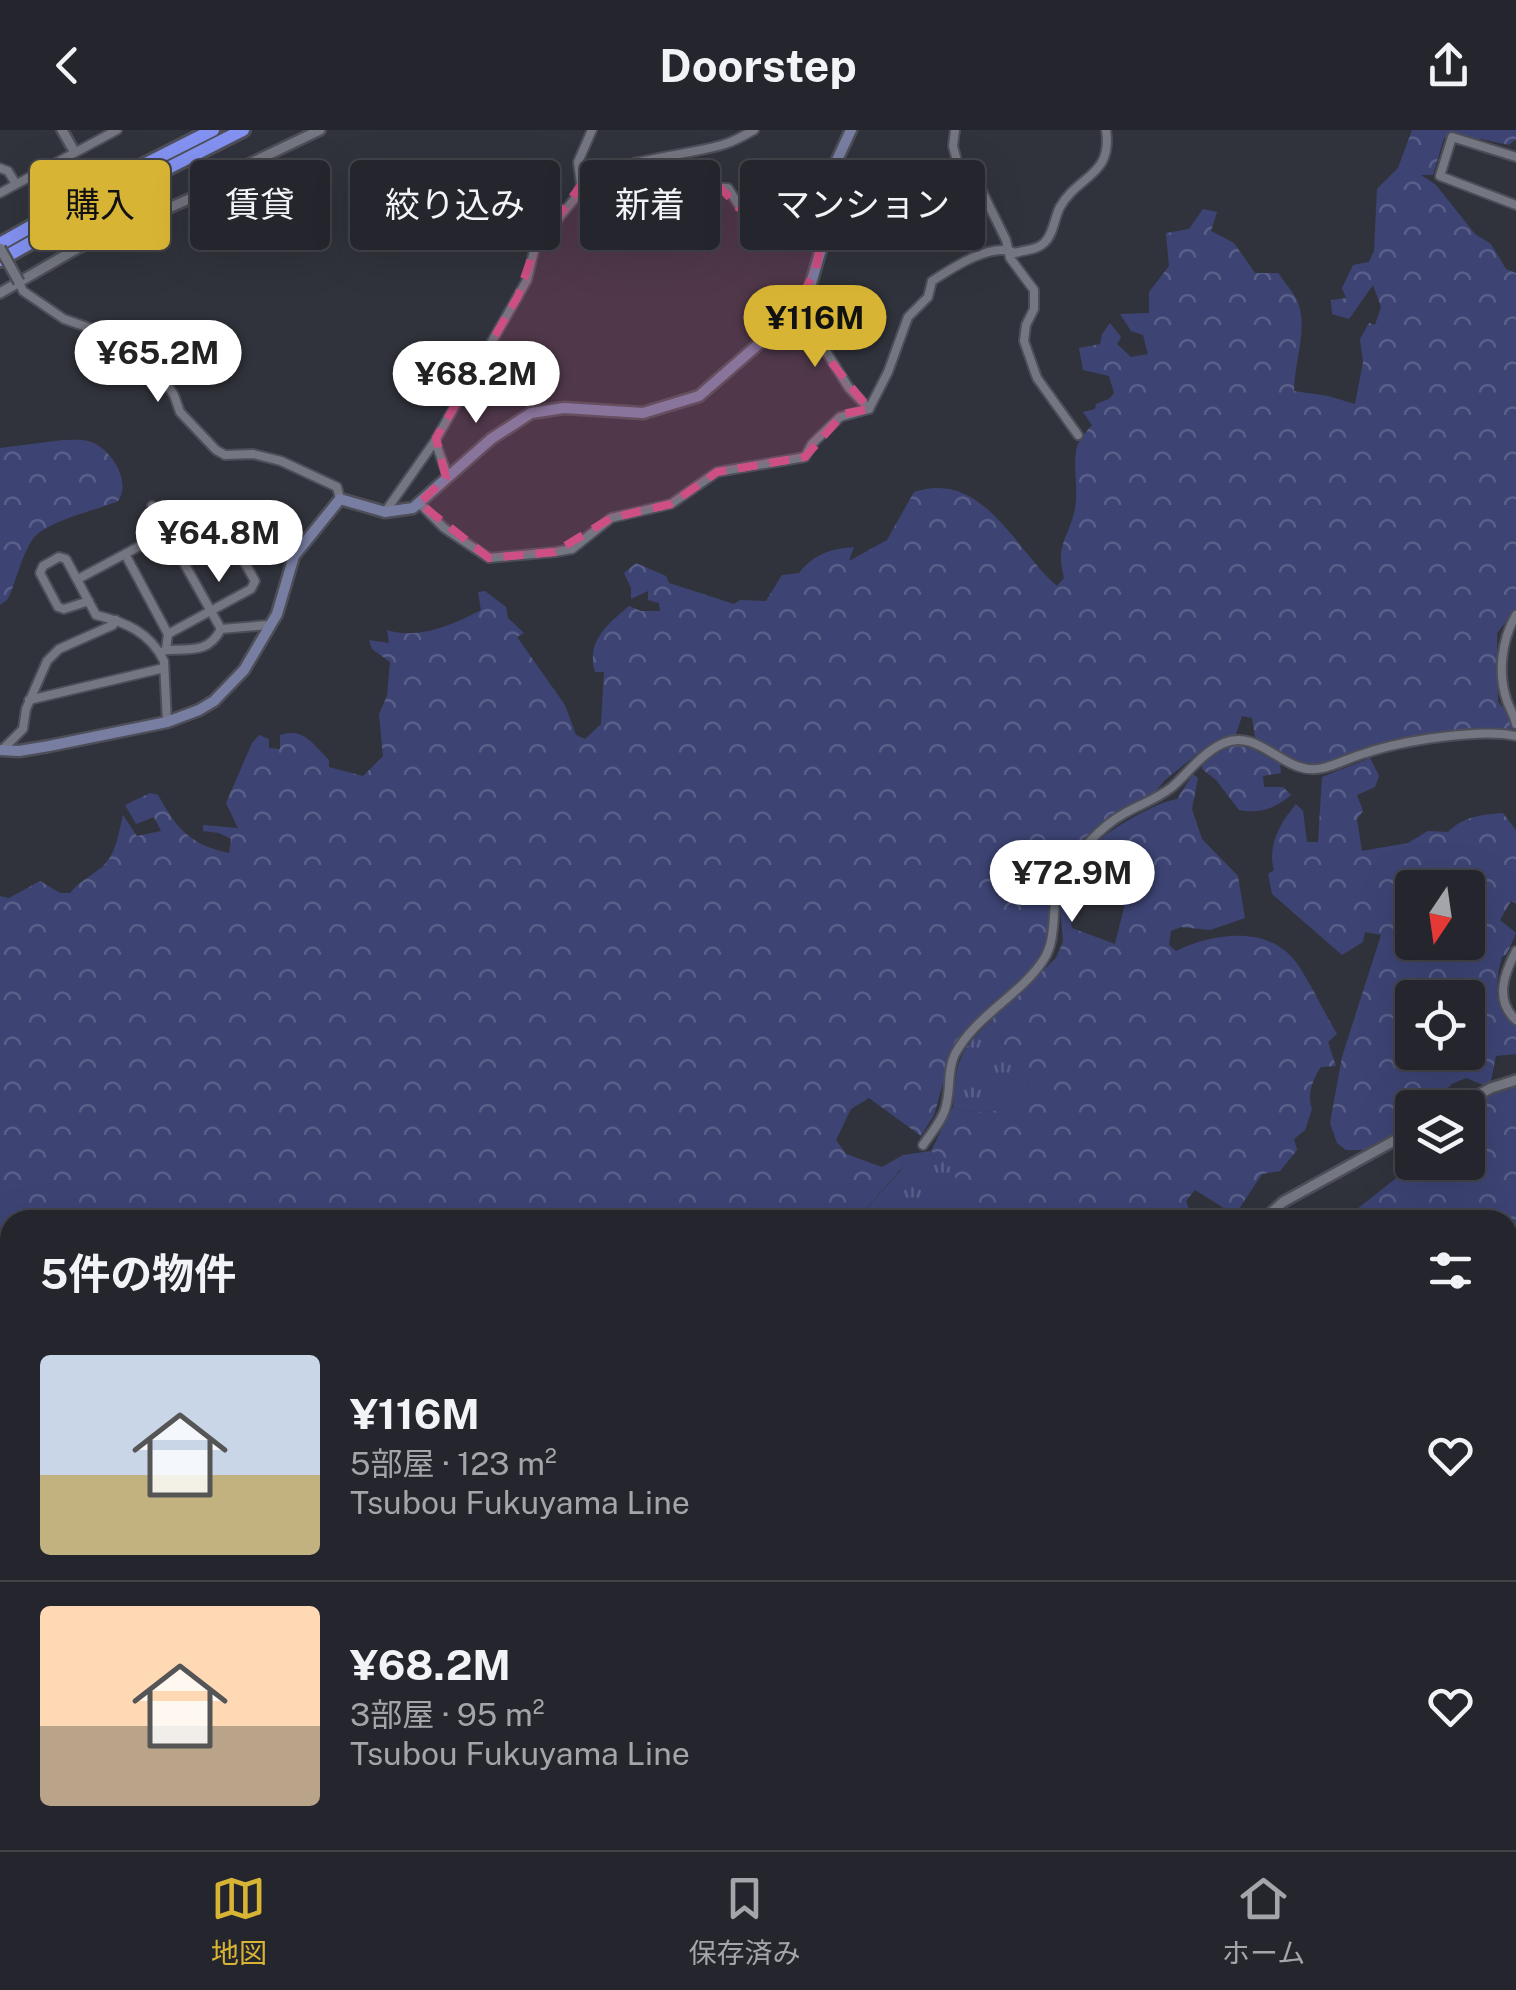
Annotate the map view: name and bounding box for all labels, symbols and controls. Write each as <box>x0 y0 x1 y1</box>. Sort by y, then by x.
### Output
icon: back <box>40 38 95 93</box>
icon: share <box>1421 38 1476 93</box>
text: Doorstep <box>659 39 857 92</box>
chip: 購入 <box>30 160 170 250</box>
chip: 賃貸 <box>190 160 330 250</box>
chip: 絞り込み <box>350 160 560 250</box>
chip: 新着 <box>580 160 720 250</box>
chip: マンション <box>740 160 985 250</box>
pin: ¥116M <box>745 285 885 370</box>
text: ¥116M <box>766 299 864 336</box>
pin: ¥65.2M <box>77 320 239 405</box>
text: ¥65.2M <box>97 334 219 371</box>
pin: ¥68.2M <box>395 341 557 426</box>
text: ¥68.2M <box>415 355 537 392</box>
pin: ¥64.8M <box>138 500 300 585</box>
text: ¥64.8M <box>158 514 280 551</box>
pin: ¥72.9M <box>991 840 1153 925</box>
text: ¥72.9M <box>1012 854 1132 891</box>
north arrow <box>1395 870 1485 960</box>
map controls <box>1395 870 1485 1180</box>
button: locate <box>1395 980 1485 1070</box>
button: layers <box>1395 1090 1485 1180</box>
icon: filters <box>1423 1243 1478 1298</box>
text: 5件の物件 <box>40 1249 236 1298</box>
text: ¥116M <box>350 1389 480 1438</box>
icon: home <box>120 1395 240 1515</box>
icon: heart <box>1423 1428 1478 1483</box>
text: 5部屋 · 123 m² <box>350 1445 557 1482</box>
text: Tsubou Fukuyama Line <box>350 1484 690 1521</box>
text: ¥68.2M <box>350 1640 511 1689</box>
icon: home <box>120 1646 240 1766</box>
icon: heart <box>1423 1679 1478 1734</box>
text: 3部屋 · 95 m² <box>350 1696 545 1733</box>
text: Tsubou Fukuyama Line <box>350 1735 690 1772</box>
tab: 地図 <box>211 1871 267 1971</box>
tab: 保存済み <box>688 1871 800 1971</box>
tab: ホーム <box>1222 1871 1305 1971</box>

